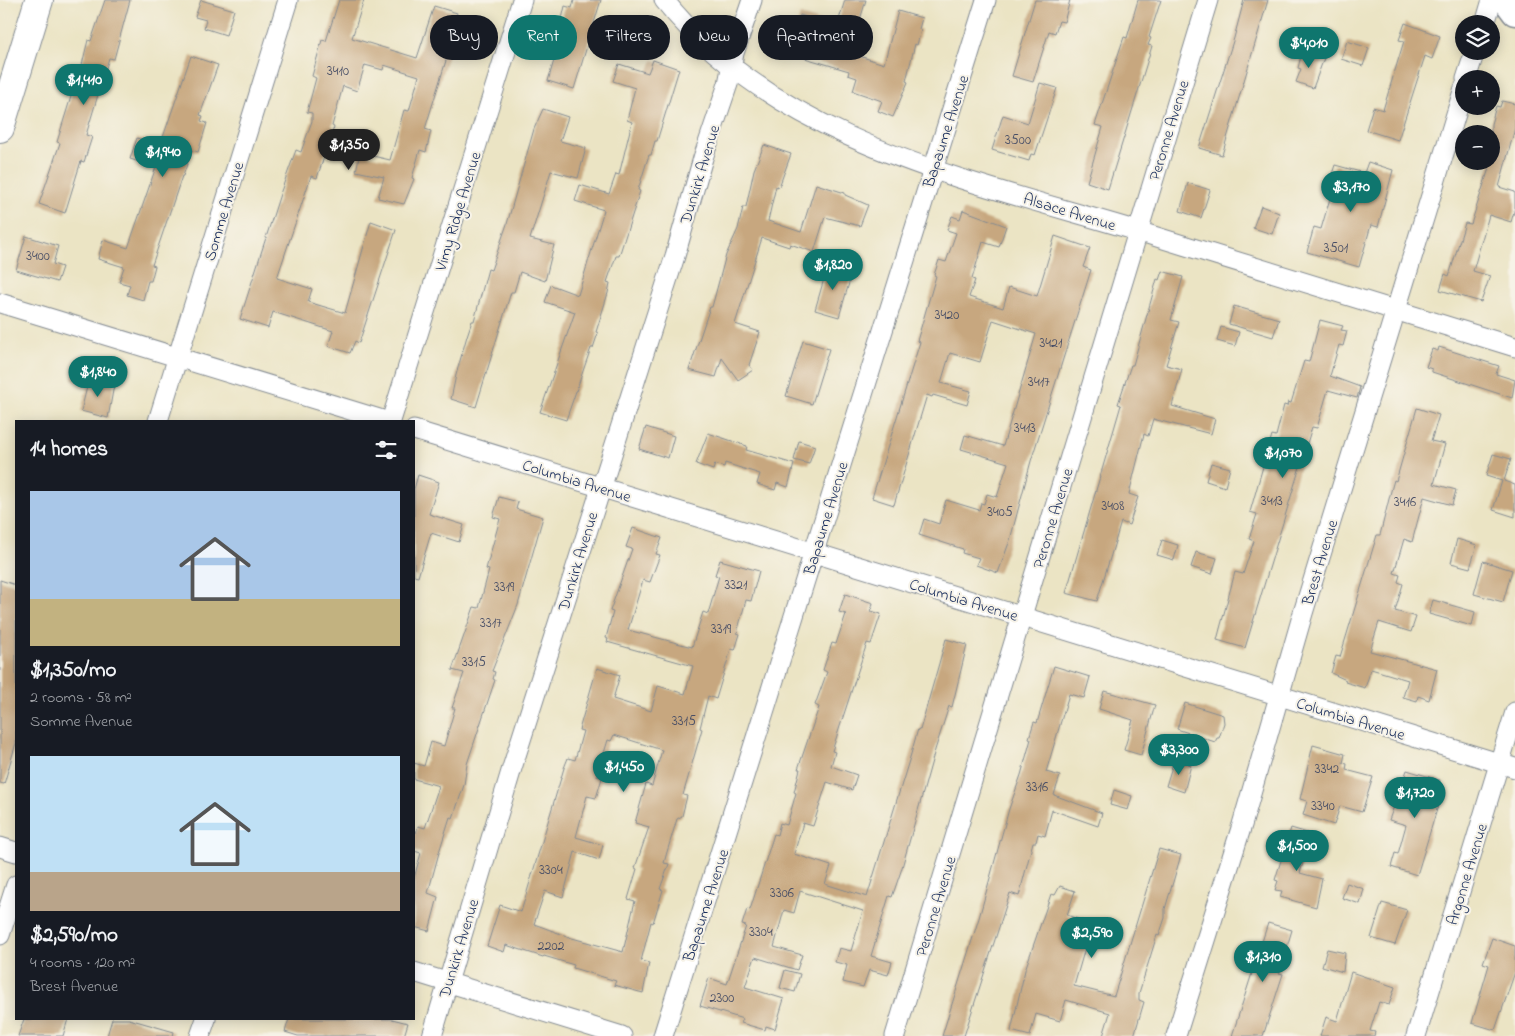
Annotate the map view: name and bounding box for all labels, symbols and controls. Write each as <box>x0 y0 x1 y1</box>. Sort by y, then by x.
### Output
chip: Buy <box>430 15 498 60</box>
chip: Rent <box>508 15 577 60</box>
chip: Filters <box>587 15 670 60</box>
chip: New <box>680 15 748 60</box>
chip: Apartment <box>758 15 873 60</box>
map controls <box>1455 15 1500 170</box>
button: layers <box>1455 15 1500 60</box>
pin: $4,010 <box>1268 27 1350 69</box>
text: $4,010 <box>1290 31 1328 55</box>
house number: 3410 <box>327 61 349 82</box>
pin: $1,410 <box>43 64 125 106</box>
text: $1,410 <box>66 68 102 92</box>
button: + <box>1455 70 1500 115</box>
street label: Bapaume Avenue <box>917 71 977 192</box>
street label: Peronne Avenue <box>1143 77 1197 184</box>
street label: Dunkirk Avenue <box>674 121 728 228</box>
button: − <box>1455 125 1500 170</box>
pin: $1,350 <box>308 128 390 171</box>
house number: 3500 <box>1005 130 1031 151</box>
text: $1,350 <box>329 133 369 157</box>
pin: $1,940 <box>122 136 204 178</box>
text: $1,940 <box>145 140 181 164</box>
street label: Vimy Ridge Avenue <box>429 148 489 275</box>
street label: Somme Avenue <box>198 158 252 264</box>
pin: $3,170 <box>1310 170 1392 213</box>
text: $3,170 <box>1332 175 1370 199</box>
street label: Alsace Avenue <box>1020 187 1119 239</box>
house number: 3501 <box>1324 238 1349 259</box>
house number: 3400 <box>26 246 50 267</box>
pin: $1,820 <box>792 248 874 291</box>
text: $1,820 <box>814 253 852 277</box>
house number: 3420 <box>935 305 959 326</box>
house number: 3421 <box>1040 333 1063 354</box>
pin: $1,840 <box>57 356 139 398</box>
text: $1,840 <box>79 360 117 384</box>
house number: 3417 <box>1028 372 1050 393</box>
house number: 3413 <box>1014 418 1036 439</box>
text: 14 homes <box>30 435 108 465</box>
icon: filters <box>372 436 400 464</box>
pin: $1,070 <box>1242 436 1324 479</box>
text: $1,070 <box>1264 441 1302 465</box>
street label: Columbia Avenue <box>519 454 635 510</box>
street label: Bapaume Avenue <box>798 458 856 579</box>
street label: Peronne Avenue <box>1027 465 1081 572</box>
house number: 3413 <box>1261 491 1283 512</box>
house number: 3416 <box>1394 492 1416 513</box>
house number: 3408 <box>1102 496 1124 517</box>
house number: 3405 <box>987 502 1013 523</box>
street label: Dunkirk Avenue <box>552 508 606 615</box>
street label: Brest Avenue <box>1296 516 1346 609</box>
icon: home <box>170 524 260 614</box>
street label: Columbia Avenue <box>906 573 1022 629</box>
house number: 3321 <box>725 575 748 596</box>
house number: 3319 <box>494 577 515 598</box>
house number: 3317 <box>480 613 502 634</box>
house number: 3319 <box>711 619 732 640</box>
house number: 3315 <box>462 652 486 673</box>
text: $1,350/mo <box>30 656 116 686</box>
text: 2 rooms · 58 m² <box>30 686 132 710</box>
street label: Columbia Avenue <box>1293 692 1409 748</box>
text: Somme Avenue <box>30 710 132 734</box>
house number: 3315 <box>672 711 696 732</box>
pin: $3,300 <box>1138 734 1220 776</box>
text: $3,300 <box>1159 738 1199 762</box>
pin: $1,450 <box>583 750 665 793</box>
text: $1,450 <box>604 755 644 779</box>
house number: 3342 <box>1315 759 1339 780</box>
pin: $1,720 <box>1374 776 1456 819</box>
house number: 3316 <box>1026 777 1048 798</box>
text: $1,720 <box>1396 781 1434 805</box>
icon: home <box>170 789 260 879</box>
house number: 3340 <box>1311 796 1335 817</box>
street label: Argonne Avenue <box>1441 820 1495 928</box>
pin: $1,500 <box>1256 830 1338 872</box>
text: $1,500 <box>1277 834 1317 858</box>
street label: Bapaume Avenue <box>677 845 737 966</box>
street label: Peronne Avenue <box>910 853 964 960</box>
house number: 3304 <box>539 860 563 881</box>
house number: 3306 <box>770 883 794 904</box>
street label: Dunkirk Avenue <box>433 895 487 1002</box>
pin: $2,590 <box>1051 916 1133 959</box>
text: $2,590/mo <box>30 921 118 951</box>
text: $2,590 <box>1071 921 1113 945</box>
house number: 3304 <box>749 922 773 943</box>
house number: 2202 <box>538 936 564 957</box>
pin: $1,310 <box>1222 940 1304 983</box>
text: $1,310 <box>1245 945 1281 969</box>
text: 4 rooms · 120 m² <box>30 951 135 975</box>
text: Brest Avenue <box>30 975 118 999</box>
house number: 2300 <box>710 988 734 1009</box>

